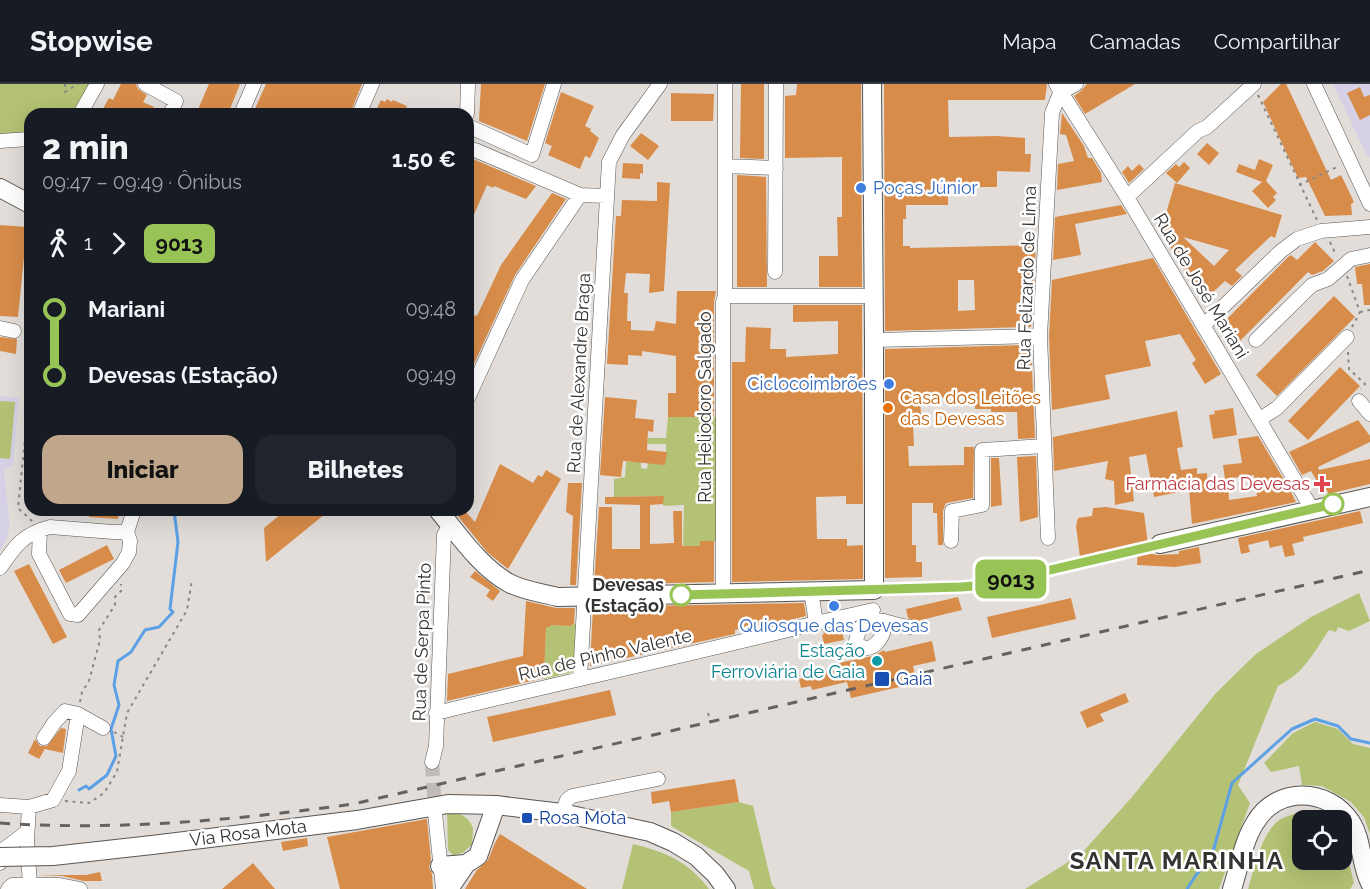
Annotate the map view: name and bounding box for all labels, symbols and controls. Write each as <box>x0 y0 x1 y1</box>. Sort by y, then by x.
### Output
text: Stopwise <box>30 25 153 58</box>
text: Mapa <box>1002 29 1056 54</box>
text: Camadas <box>1089 29 1181 54</box>
text: Compartilhar <box>1214 29 1340 54</box>
text: 2 min <box>42 128 129 167</box>
text: 1.50 € <box>392 146 456 172</box>
text: 09:47 – 09:49 · Ônibus <box>42 170 242 194</box>
place label: Poças Júnior <box>873 177 979 198</box>
marker: Poças Júnior <box>854 181 868 195</box>
street label: Rua Felizardo de Lima <box>1013 185 1040 371</box>
street label: Rua de José Mariani <box>1150 209 1253 362</box>
icon: walk <box>42 227 75 260</box>
icon: forward <box>102 227 135 260</box>
text: 1 <box>84 231 93 255</box>
text: 9013 <box>156 231 203 256</box>
street label: Rua de Alexandre Braga <box>563 272 594 474</box>
text: Mariani <box>88 296 165 322</box>
text: 09:48 <box>406 297 456 321</box>
street label: Rua Heliodoro Salgado <box>694 311 715 503</box>
text: Devesas (Estação) <box>88 362 278 388</box>
text: 09:49 <box>406 363 456 387</box>
place label: Ciclocoimbrões <box>747 373 877 394</box>
marker: Ciclocoimbrões <box>882 377 896 391</box>
place label: Casa dos Leitões das Devesas <box>900 387 1041 429</box>
marker: Casa dos Leitões das Devesas <box>881 401 895 415</box>
button: Iniciar <box>42 435 243 504</box>
button: Bilhetes <box>255 435 456 504</box>
place label: Farmácia das Devesas <box>1125 473 1310 494</box>
marker: Farmácia das Devesas <box>1315 477 1329 491</box>
unlabelled marker <box>1322 493 1344 515</box>
line badge: 9013 <box>969 560 1053 598</box>
street label: Rua de Serpa Pinto <box>408 562 435 722</box>
text: 9013 <box>987 567 1035 592</box>
place label: Devesas (Estação) <box>585 574 664 616</box>
marker: Devesas (Estação) <box>670 584 692 606</box>
marker: Quiosque das Devesas <box>827 599 841 613</box>
place label: Quiosque das Devesas <box>740 615 929 636</box>
street label: Rua de Pinho Valente <box>516 624 694 685</box>
place label: Estação Ferroviária de Gaia <box>711 640 865 682</box>
marker: Estação Ferroviária de Gaia <box>870 654 884 668</box>
place label: Gaia <box>896 668 932 689</box>
marker: Gaia <box>873 670 891 688</box>
place label: Rosa Mota <box>539 807 626 828</box>
map controls <box>1292 810 1352 870</box>
button: locate <box>1292 810 1352 870</box>
marker: Rosa Mota <box>520 811 534 825</box>
street label: Via Rosa Mota <box>188 815 308 850</box>
district label: SANTA MARINHA <box>1070 846 1284 875</box>

